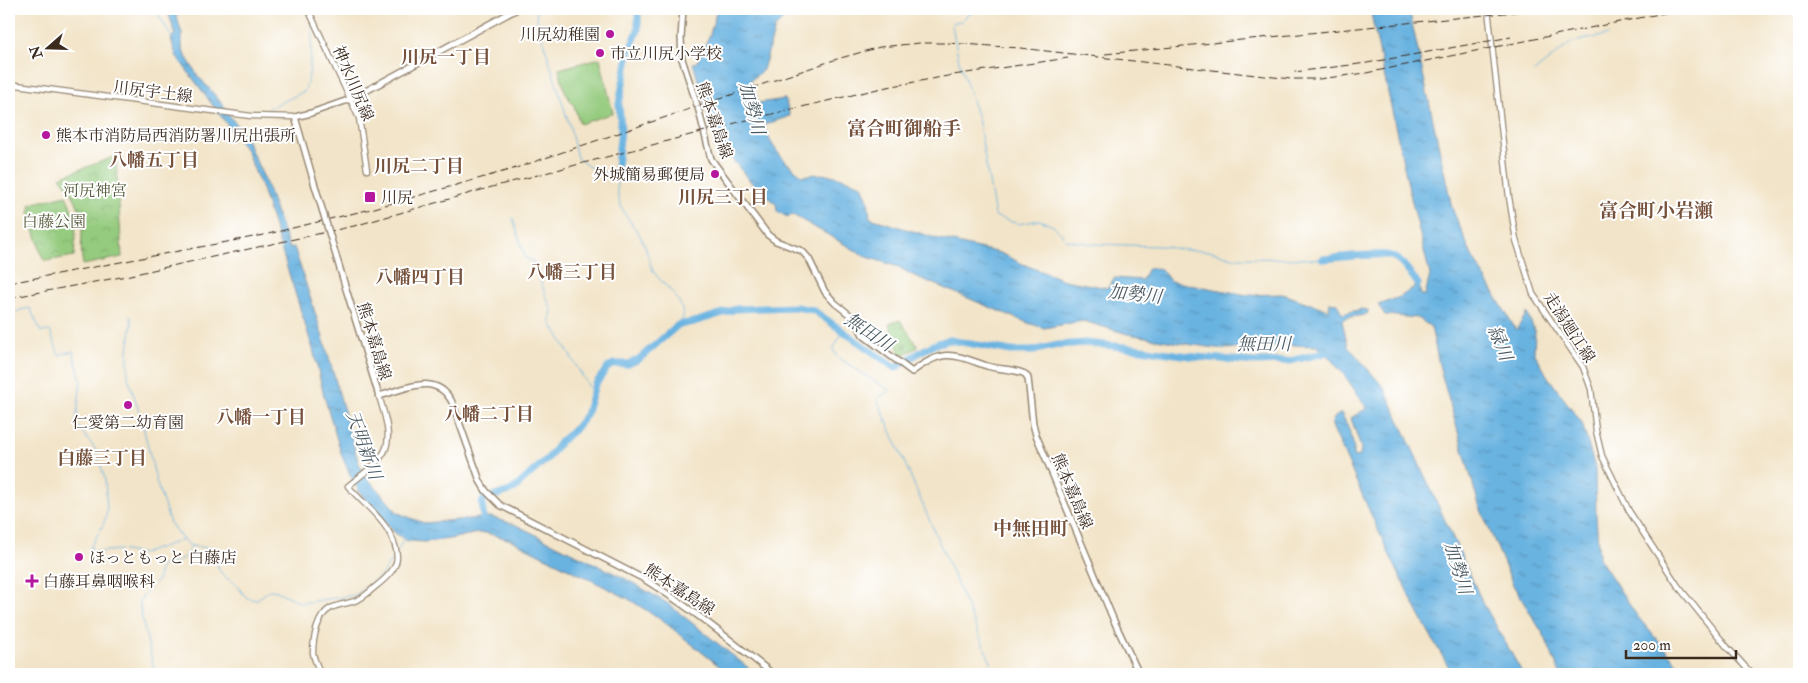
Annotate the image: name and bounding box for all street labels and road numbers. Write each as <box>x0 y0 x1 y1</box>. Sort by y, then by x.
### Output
street label: 神水川尻線 <box>328 43 378 124</box>
street label: 川尻宇土線 <box>112 77 194 107</box>
street label: 熊本嘉島線 <box>692 79 737 161</box>
street label: 走潟廻江線 <box>1539 289 1599 367</box>
street label: 熊本嘉島線 <box>353 300 395 382</box>
street label: 熊本嘉島線 <box>1047 451 1097 532</box>
street label: 熊本嘉島線 <box>640 560 718 620</box>

